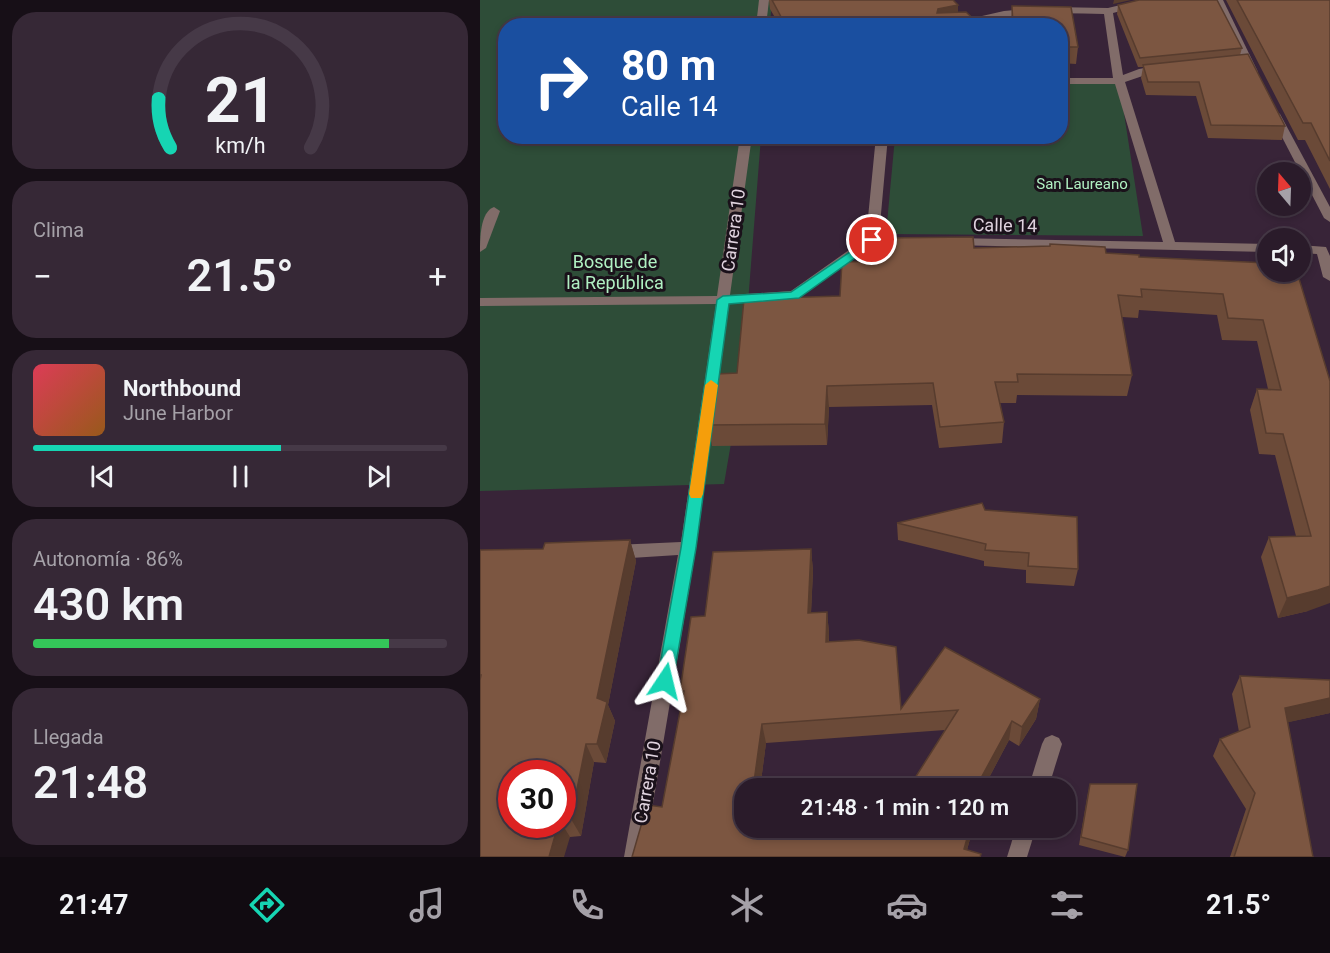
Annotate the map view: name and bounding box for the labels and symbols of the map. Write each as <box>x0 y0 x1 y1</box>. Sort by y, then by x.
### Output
north arrow <box>1257 162 1311 216</box>
park label: San Laureano <box>1036 175 1128 193</box>
street label: Carrera 10 <box>717 187 749 273</box>
pin <box>846 214 897 265</box>
street label: Calle 14 <box>973 214 1037 236</box>
park label: Bosque de la República <box>566 251 664 293</box>
position arrow <box>633 649 697 713</box>
street label: Carrera 10 <box>629 739 665 825</box>
speed limit sign: 30 <box>498 760 576 838</box>

